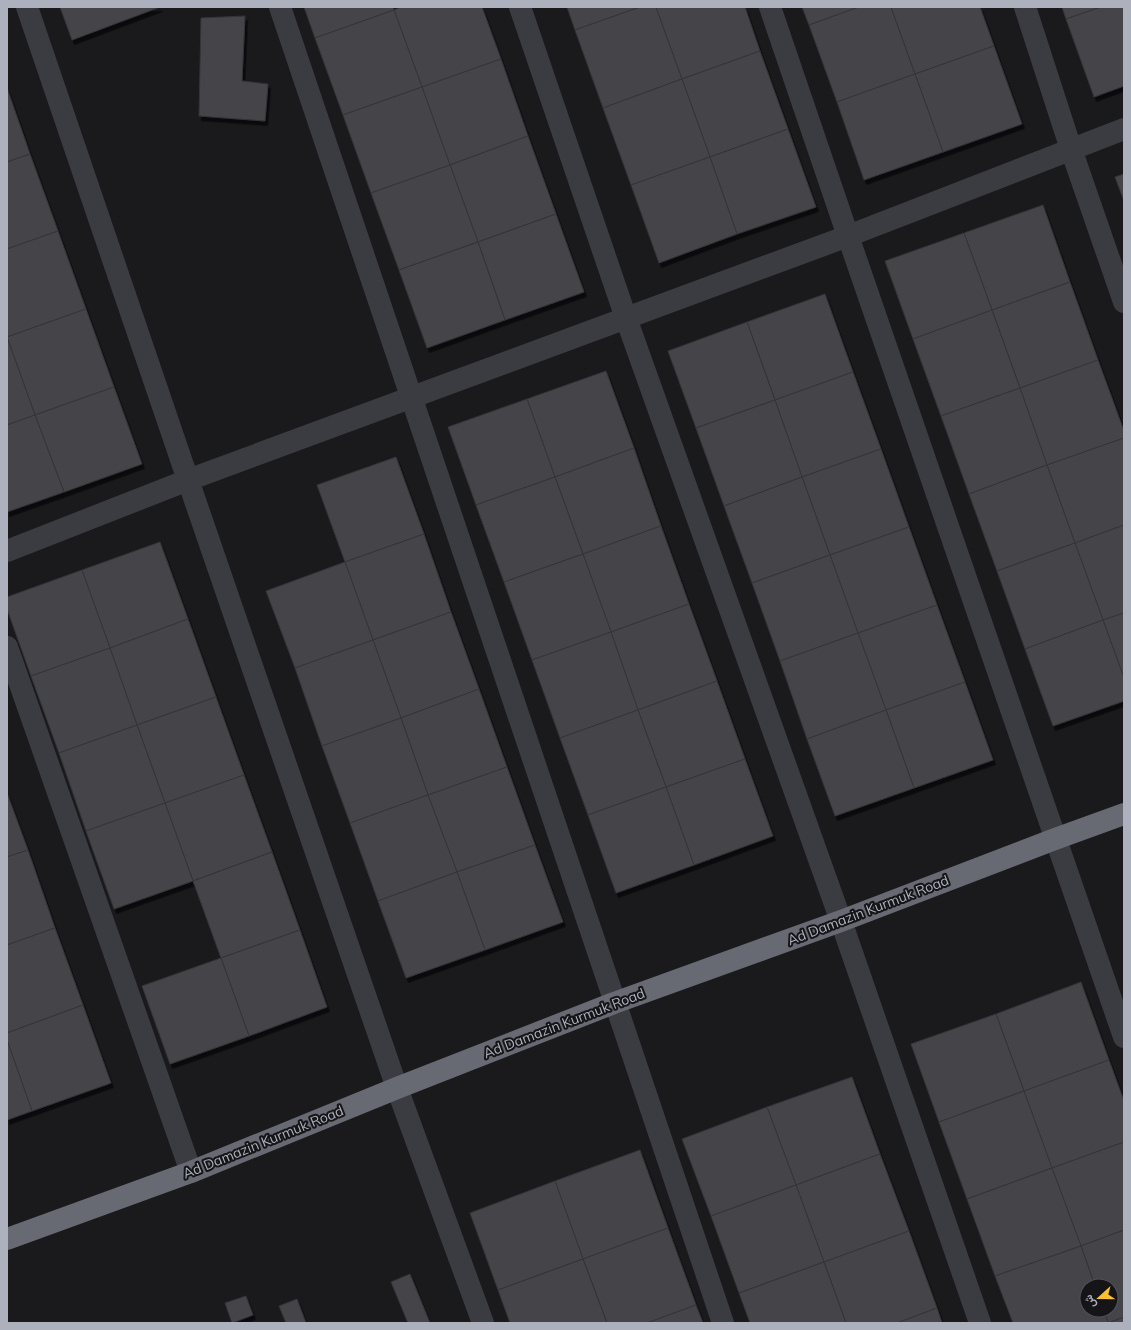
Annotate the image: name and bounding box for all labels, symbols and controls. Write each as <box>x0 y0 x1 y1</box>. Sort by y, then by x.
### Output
street label: Ad Damazin Kurmuk Road <box>785 871 951 949</box>
street label: Ad Damazin Kurmuk Road <box>481 984 647 1062</box>
street label: Ad Damazin Kurmuk Road <box>180 1101 346 1183</box>
north arrow <box>1079 1278 1119 1318</box>
text: ش <box>1081 1293 1099 1310</box>

